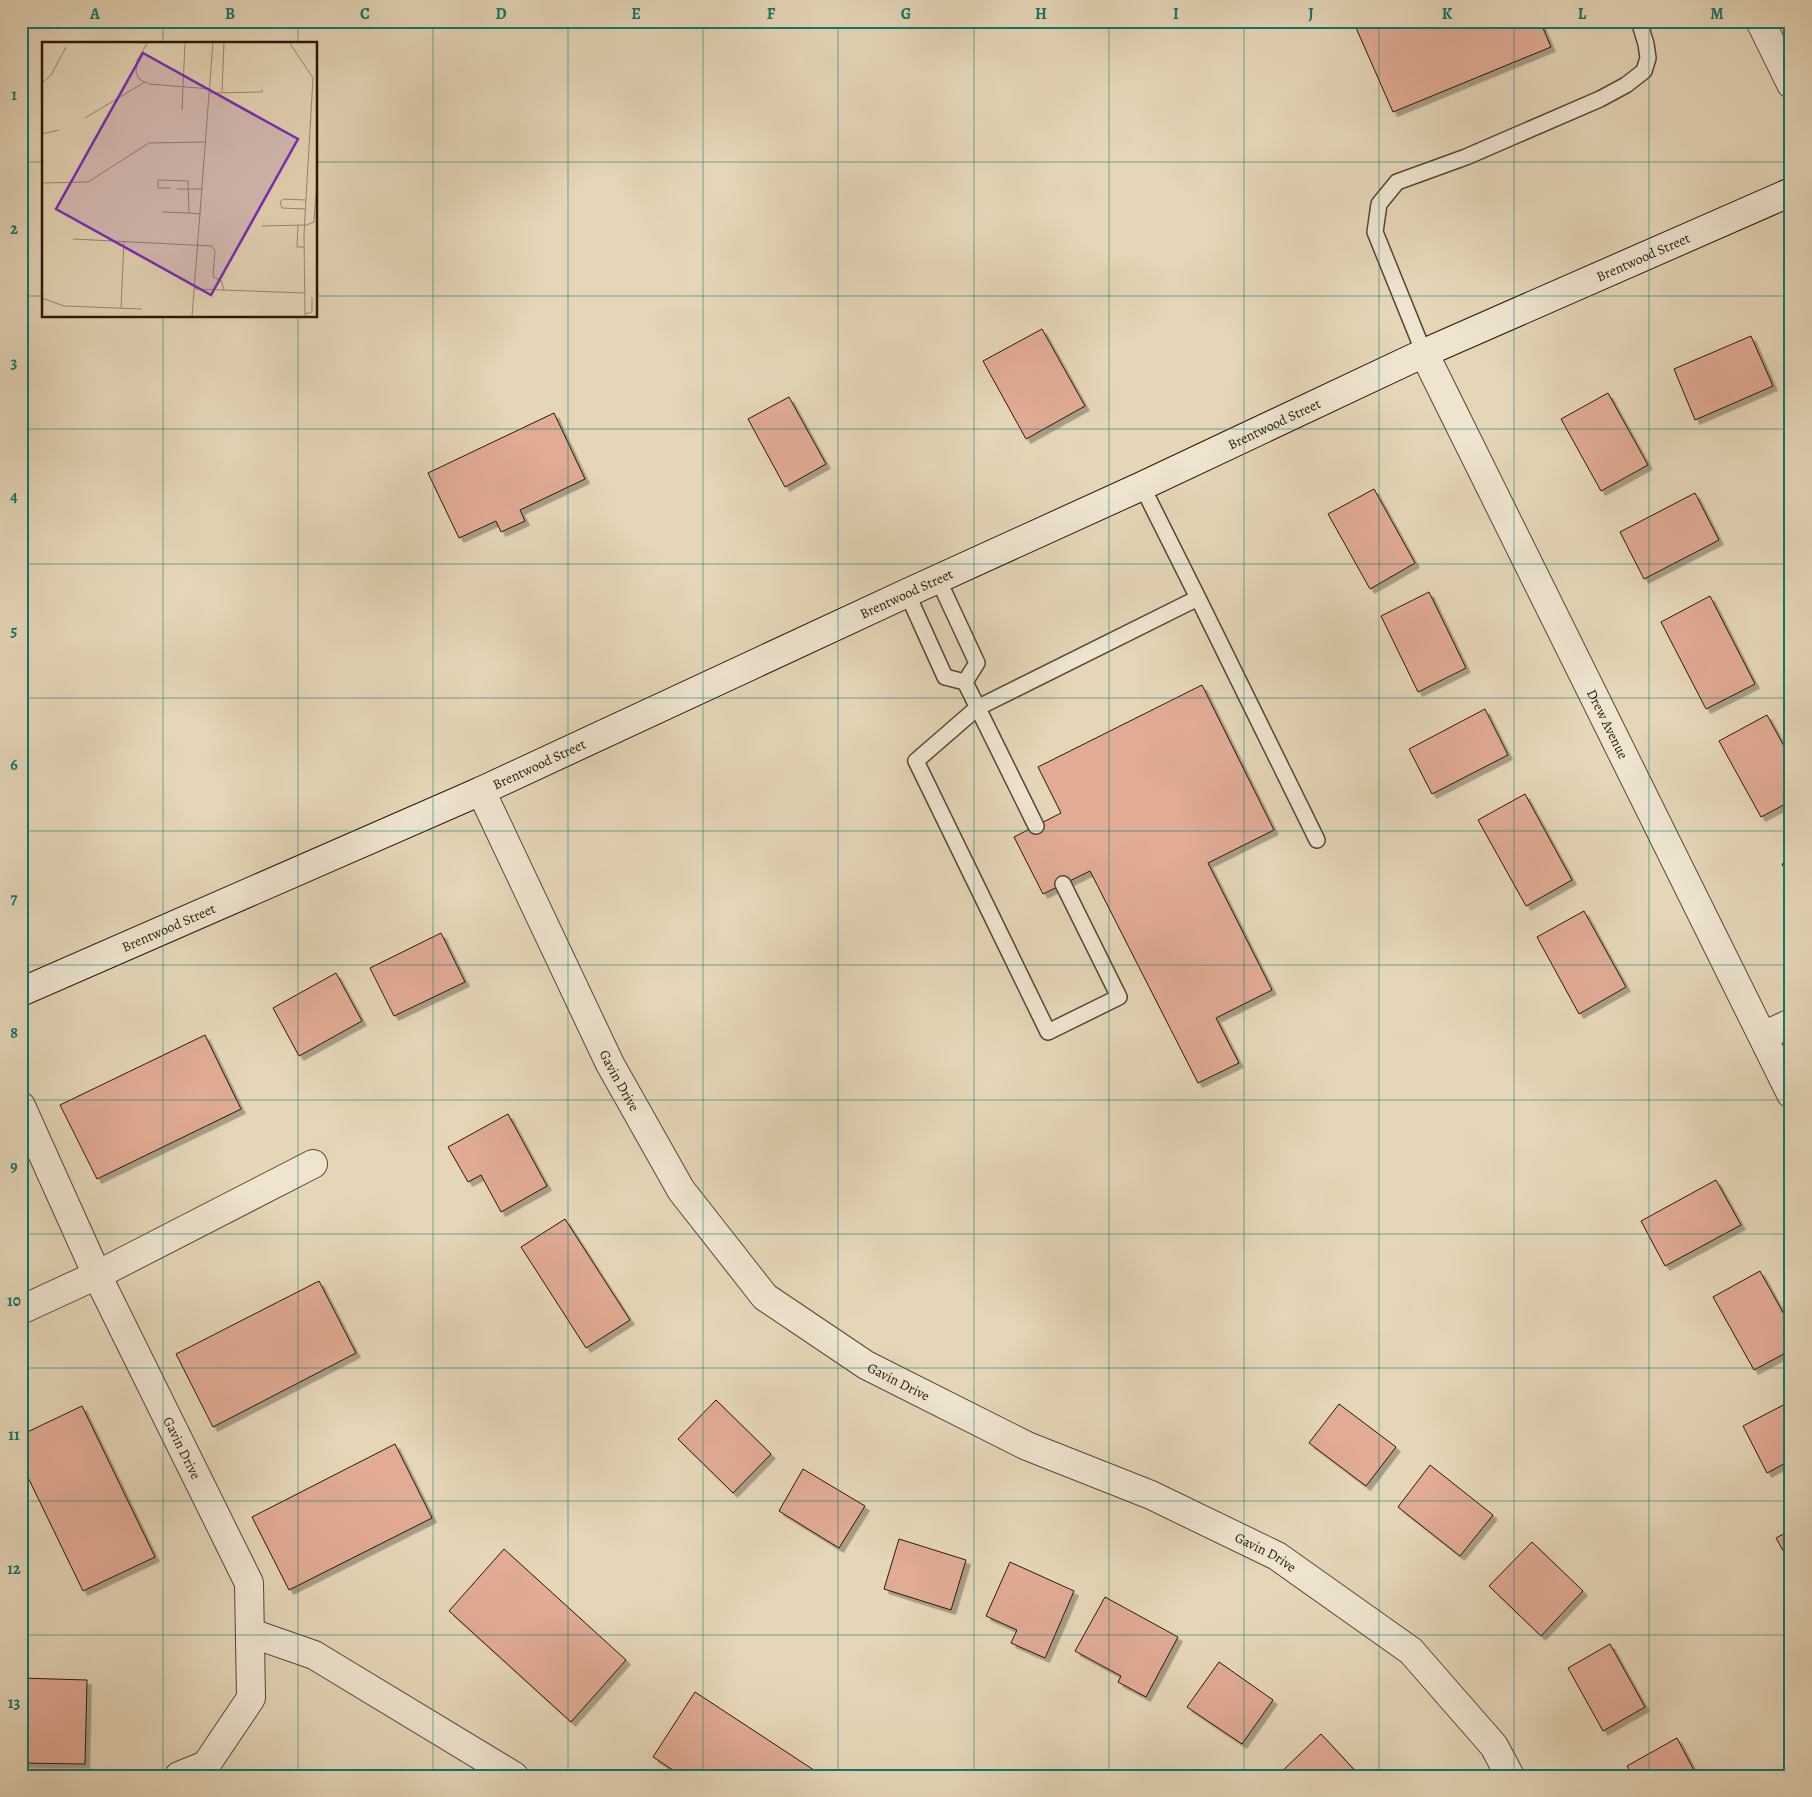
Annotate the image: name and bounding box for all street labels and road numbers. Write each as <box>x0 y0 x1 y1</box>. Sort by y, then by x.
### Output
street label: Brentwood Street <box>1593 228 1693 286</box>
street label: Brentwood Street <box>1225 394 1324 454</box>
street label: Brentwood Street <box>857 564 956 623</box>
street label: Drew Avenue <box>1582 686 1633 762</box>
street label: Brentwood Street <box>489 734 589 794</box>
street label: Brentwood Street <box>119 899 219 956</box>
street label: Gavin Drive <box>595 1047 644 1115</box>
street label: Gavin Drive <box>864 1358 933 1405</box>
street label: Gavin Drive <box>159 1413 206 1482</box>
street label: Gavin Drive <box>1232 1528 1300 1576</box>

